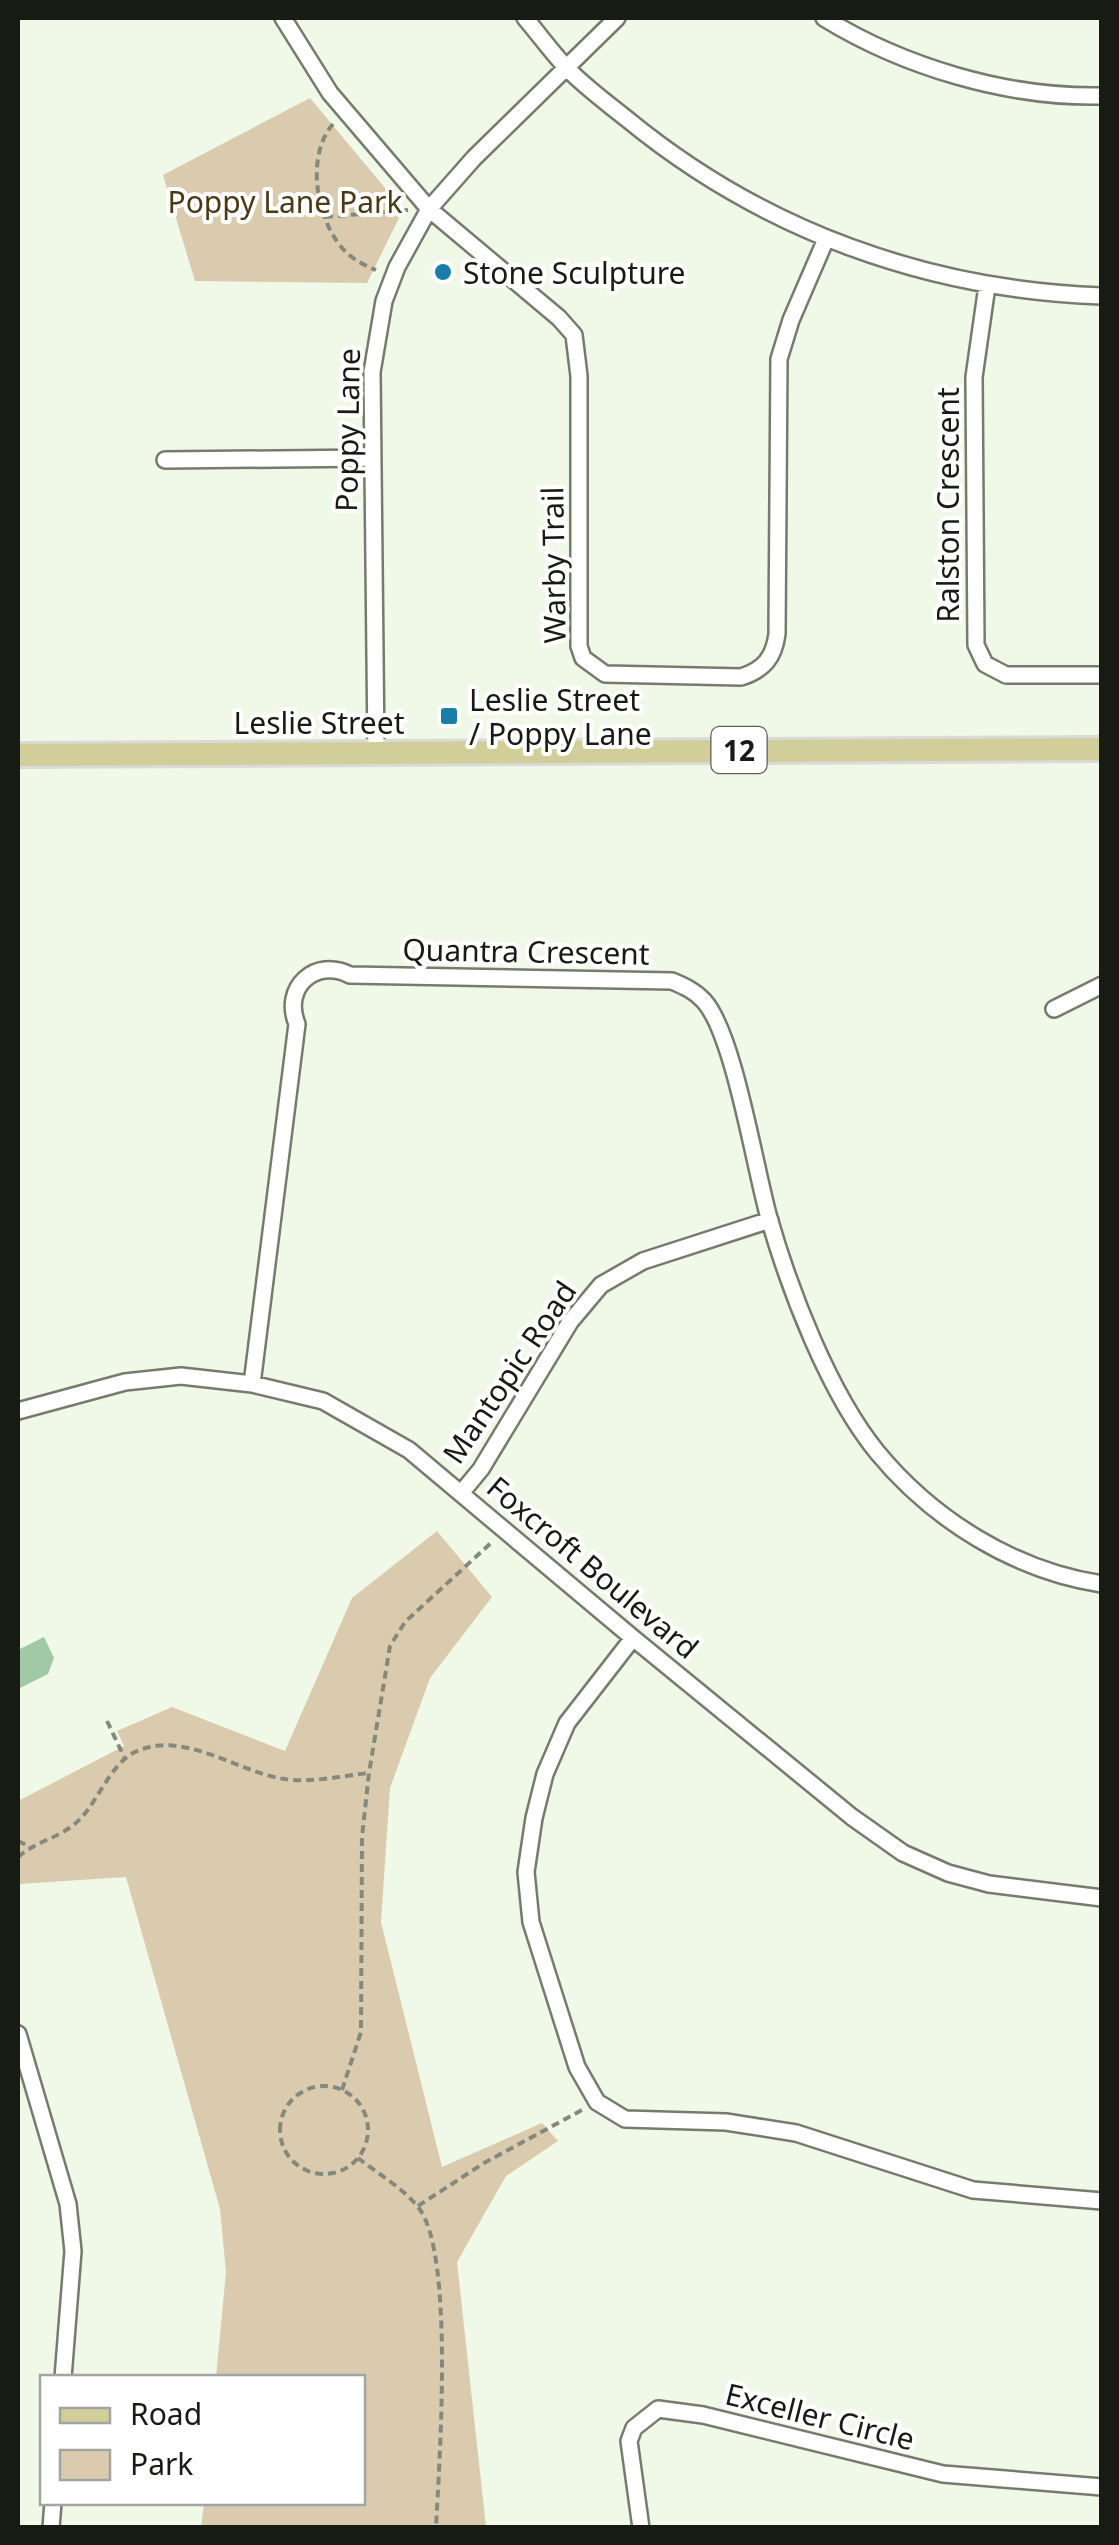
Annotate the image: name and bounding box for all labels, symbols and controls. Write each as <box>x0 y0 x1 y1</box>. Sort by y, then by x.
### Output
park label: Poppy Lane Park <box>168 181 402 222</box>
place label: Stone Sculpture <box>463 252 685 293</box>
marker: Stone Sculpture <box>432 261 454 283</box>
street label: Poppy Lane <box>325 348 369 512</box>
street label: Ralston Crescent <box>927 387 968 623</box>
street label: Warby Trail <box>531 486 575 644</box>
place label: Leslie Street / Poppy Lane <box>469 679 652 754</box>
street label: Leslie Street <box>234 702 405 743</box>
marker: Leslie Street / Poppy Lane <box>438 705 460 727</box>
road number: 12 <box>712 727 766 773</box>
street label: Quantra Crescent <box>402 928 650 974</box>
street label: Mantopic Road <box>433 1273 585 1471</box>
street label: Foxcroft Boulevard <box>479 1466 707 1668</box>
street label: Exceller Circle <box>721 2373 919 2459</box>
legend <box>40 2375 365 2505</box>
text: Road <box>130 2393 202 2434</box>
text: Park <box>130 2443 193 2484</box>

